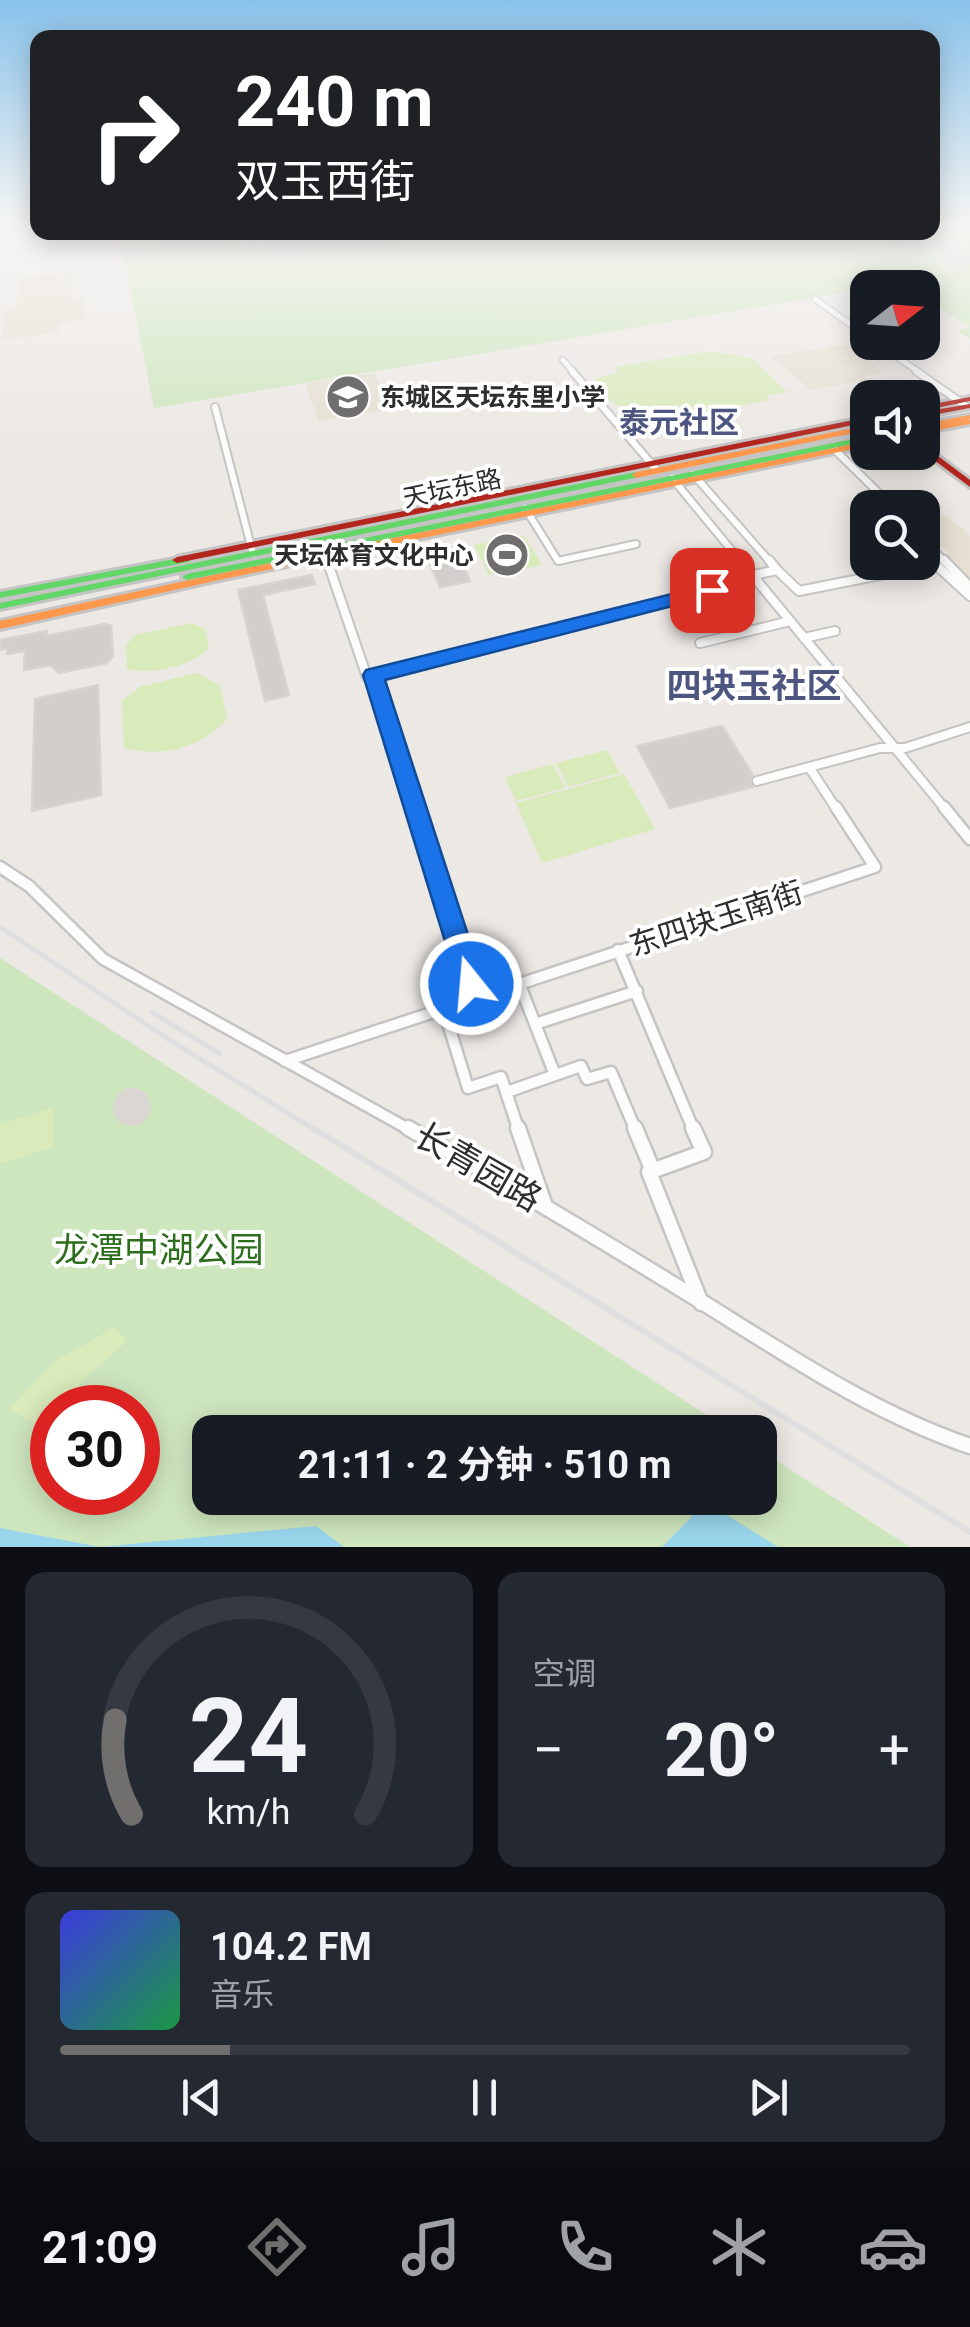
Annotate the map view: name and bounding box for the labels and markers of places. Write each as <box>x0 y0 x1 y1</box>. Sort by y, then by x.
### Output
school or university icon: 东城区天坛东里小学 <box>325 374 371 420</box>
place label: 东城区天坛东里小学 <box>380 383 605 412</box>
sports icon: 天坛体育文化中心 <box>484 532 530 578</box>
place label: 天坛体育文化中心 <box>274 541 474 570</box>
pin <box>670 548 755 633</box>

